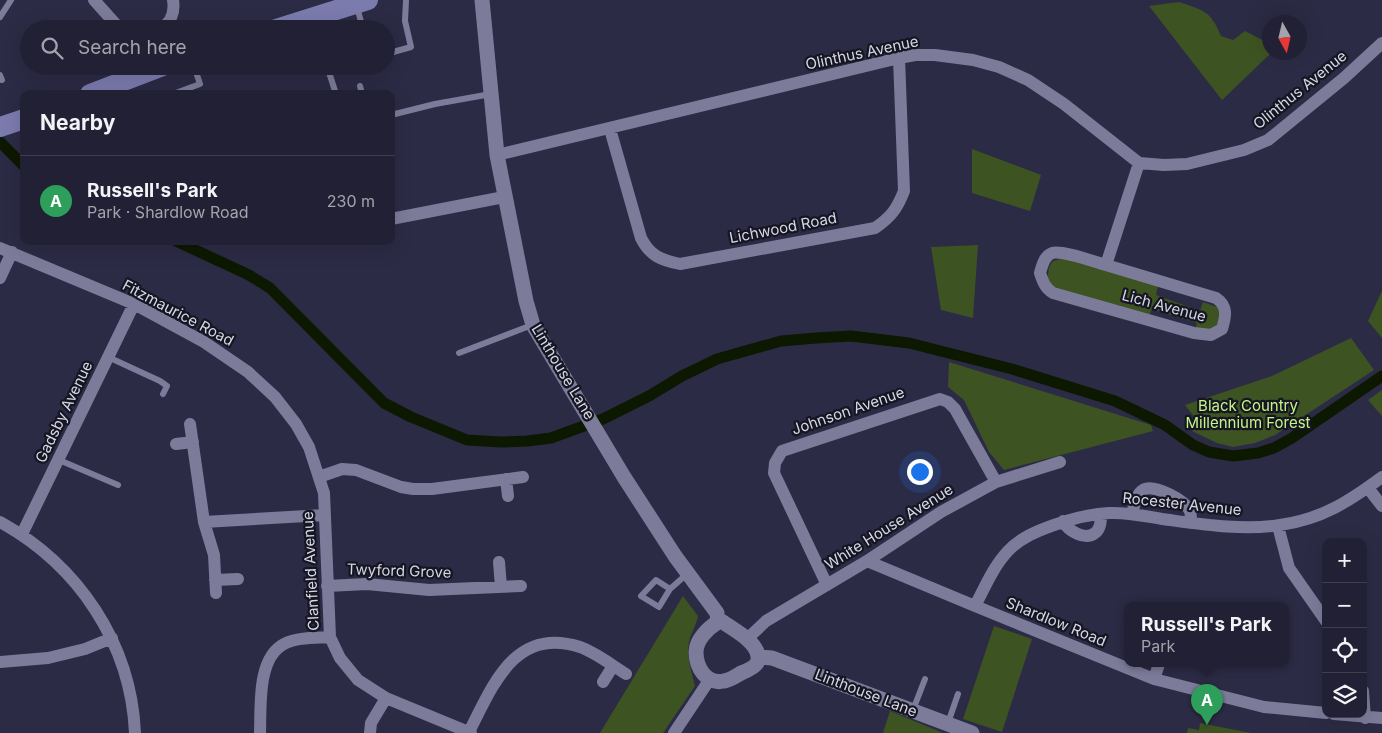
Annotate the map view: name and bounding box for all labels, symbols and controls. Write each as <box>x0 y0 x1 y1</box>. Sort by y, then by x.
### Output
north arrow <box>1262 15 1307 60</box>
search box <box>20 20 395 75</box>
street label: Olinthus Avenue <box>804 31 920 74</box>
icon: search <box>38 34 66 62</box>
text: Search here <box>78 36 187 59</box>
street label: Olinthus Avenue <box>1249 46 1350 133</box>
text: Nearby <box>40 110 115 135</box>
text: Russell's Park <box>87 179 218 202</box>
text: A <box>50 191 62 211</box>
text: 230 m <box>327 191 375 211</box>
text: Park · Shardlow Road <box>87 202 249 222</box>
street label: Lichwood Road <box>728 208 838 247</box>
street label: Fitzmaurice Road <box>119 275 237 350</box>
street label: Lich Avenue <box>1120 285 1208 326</box>
street label: Linthouse Lane <box>527 321 599 423</box>
street label: Gadsby Avenue <box>31 358 96 466</box>
street label: Johnson Avenue <box>789 382 907 439</box>
park label: Black Country Millennium Forest <box>1185 396 1311 432</box>
your location <box>907 459 933 485</box>
street label: White House Avenue <box>821 479 956 574</box>
street label: Rocester Avenue <box>1122 488 1243 519</box>
street label: Clanfield Avenue <box>298 511 323 631</box>
map controls <box>1322 538 1367 718</box>
button: + <box>1322 538 1367 583</box>
street label: Twyford Grove <box>346 559 452 582</box>
button: − <box>1322 583 1367 628</box>
street label: Shardlow Road <box>1003 593 1109 650</box>
popup <box>1124 602 1289 667</box>
text: Russell's Park <box>1141 613 1272 636</box>
button: locate <box>1322 628 1367 673</box>
text: Park <box>1141 636 1175 656</box>
street label: Linthouse Lane <box>812 664 920 721</box>
button: layers <box>1322 673 1367 718</box>
pin: A <box>1191 684 1223 725</box>

